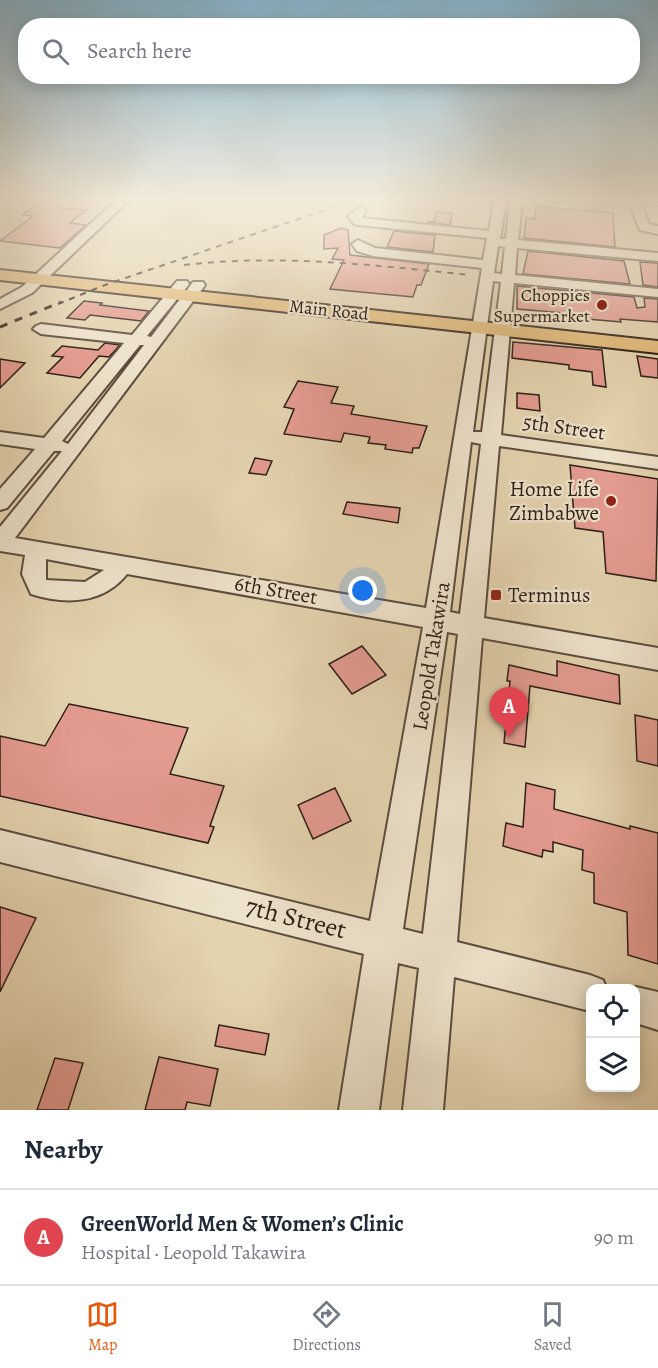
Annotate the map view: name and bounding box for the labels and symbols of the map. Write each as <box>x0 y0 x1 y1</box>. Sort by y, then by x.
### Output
place label: Choppies Supermarket <box>493 283 590 328</box>
street label: Main Road <box>288 294 370 326</box>
marker: Choppies Supermarket <box>595 298 609 312</box>
street label: 5th Street <box>521 407 607 447</box>
place label: Home Life Zimbabwe <box>509 475 599 527</box>
marker: Home Life Zimbabwe <box>604 494 618 508</box>
street label: 6th Street <box>232 569 320 611</box>
your location <box>348 576 377 605</box>
street label: Leopold Takawira <box>405 579 457 733</box>
place label: Terminus <box>508 581 590 609</box>
marker: Terminus <box>489 588 503 602</box>
pin: A <box>490 688 528 737</box>
street label: 7th Street <box>242 889 350 947</box>

